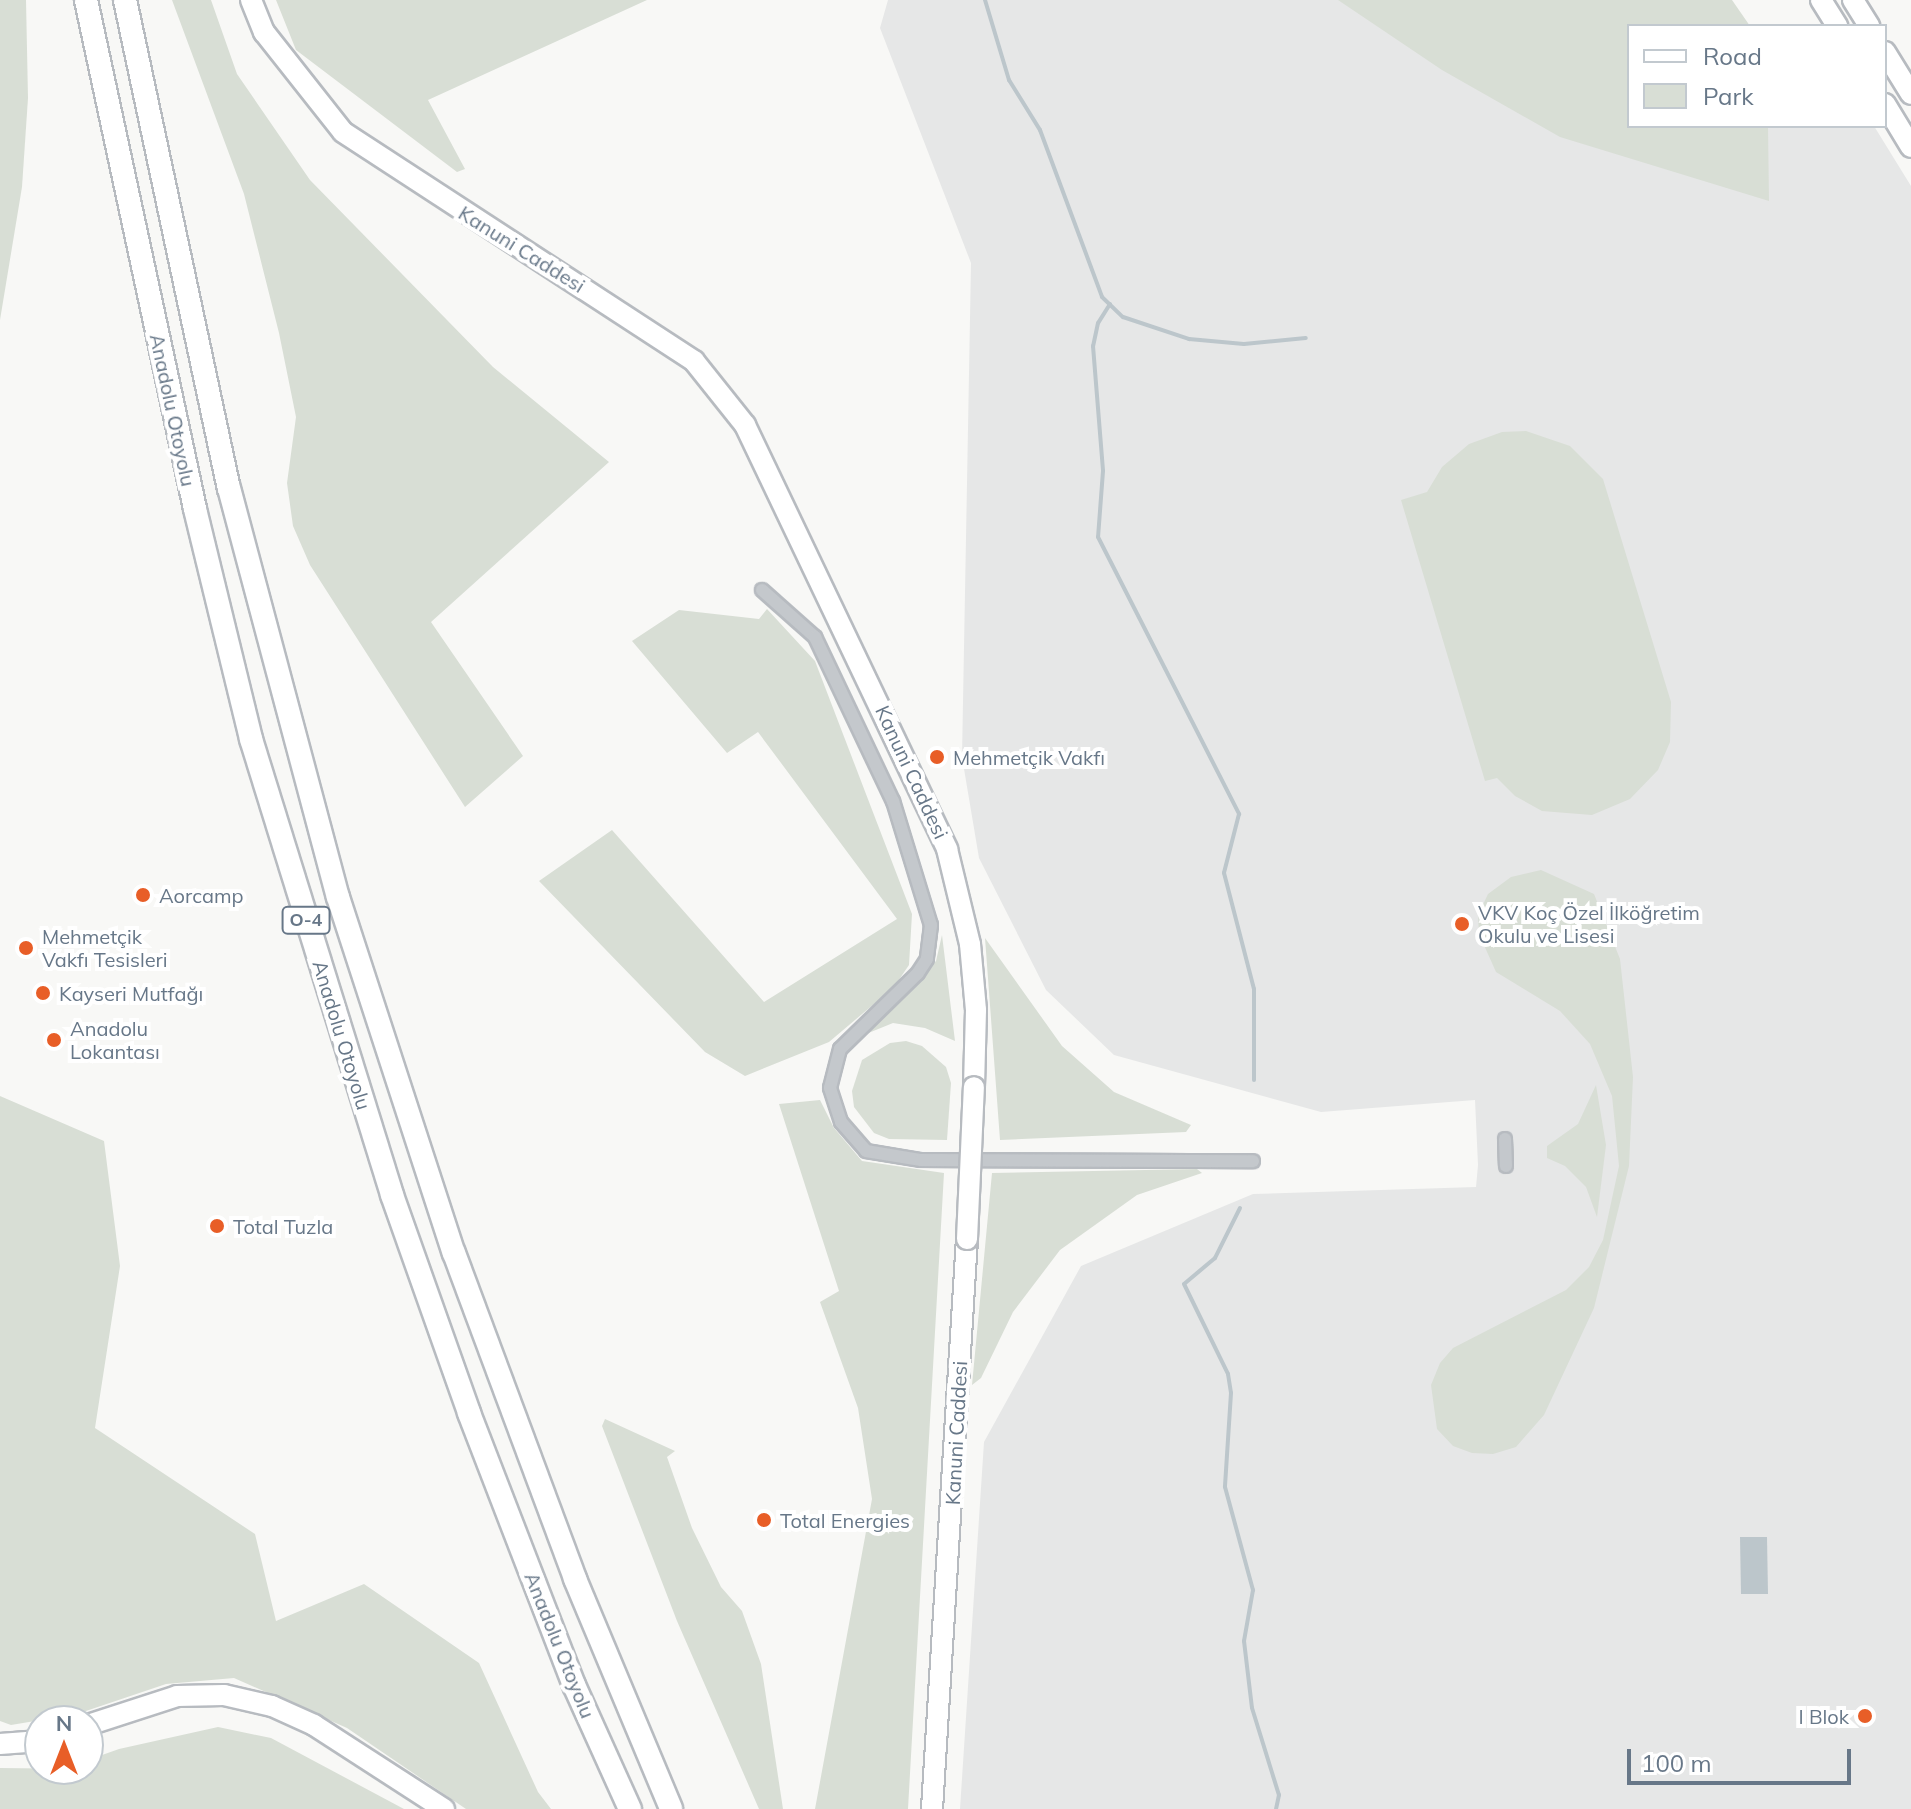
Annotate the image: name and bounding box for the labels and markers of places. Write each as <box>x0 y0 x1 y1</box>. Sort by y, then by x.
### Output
place label: Mehmetçik Vakfı <box>953 745 1105 769</box>
marker: Mehmetçik Vakfı <box>928 748 946 766</box>
place label: Aorcamp <box>159 883 244 907</box>
marker: Aorcamp <box>134 886 152 904</box>
place label: VKV Koç Özel İlköğretim Okulu ve Lisesi <box>1478 900 1700 947</box>
marker: VKV Koç Özel İlköğretim Okulu ve Lisesi <box>1453 915 1471 933</box>
place label: Mehmetçik Vakfı Tesisleri <box>42 924 168 971</box>
marker: Mehmetçik Vakfı Tesisleri <box>17 939 35 957</box>
place label: Kayseri Mutfağı <box>59 981 203 1005</box>
marker: Kayseri Mutfağı <box>34 984 52 1002</box>
place label: Anadolu Lokantası <box>70 1016 160 1063</box>
marker: Anadolu Lokantası <box>45 1031 63 1049</box>
place label: Total Tuzla <box>233 1214 333 1238</box>
marker: Total Tuzla <box>208 1217 226 1235</box>
place label: Total Energies <box>780 1508 910 1532</box>
marker: Total Energies <box>755 1511 773 1529</box>
place label: I Blok <box>1799 1704 1849 1728</box>
marker: I Blok <box>1856 1707 1874 1725</box>

